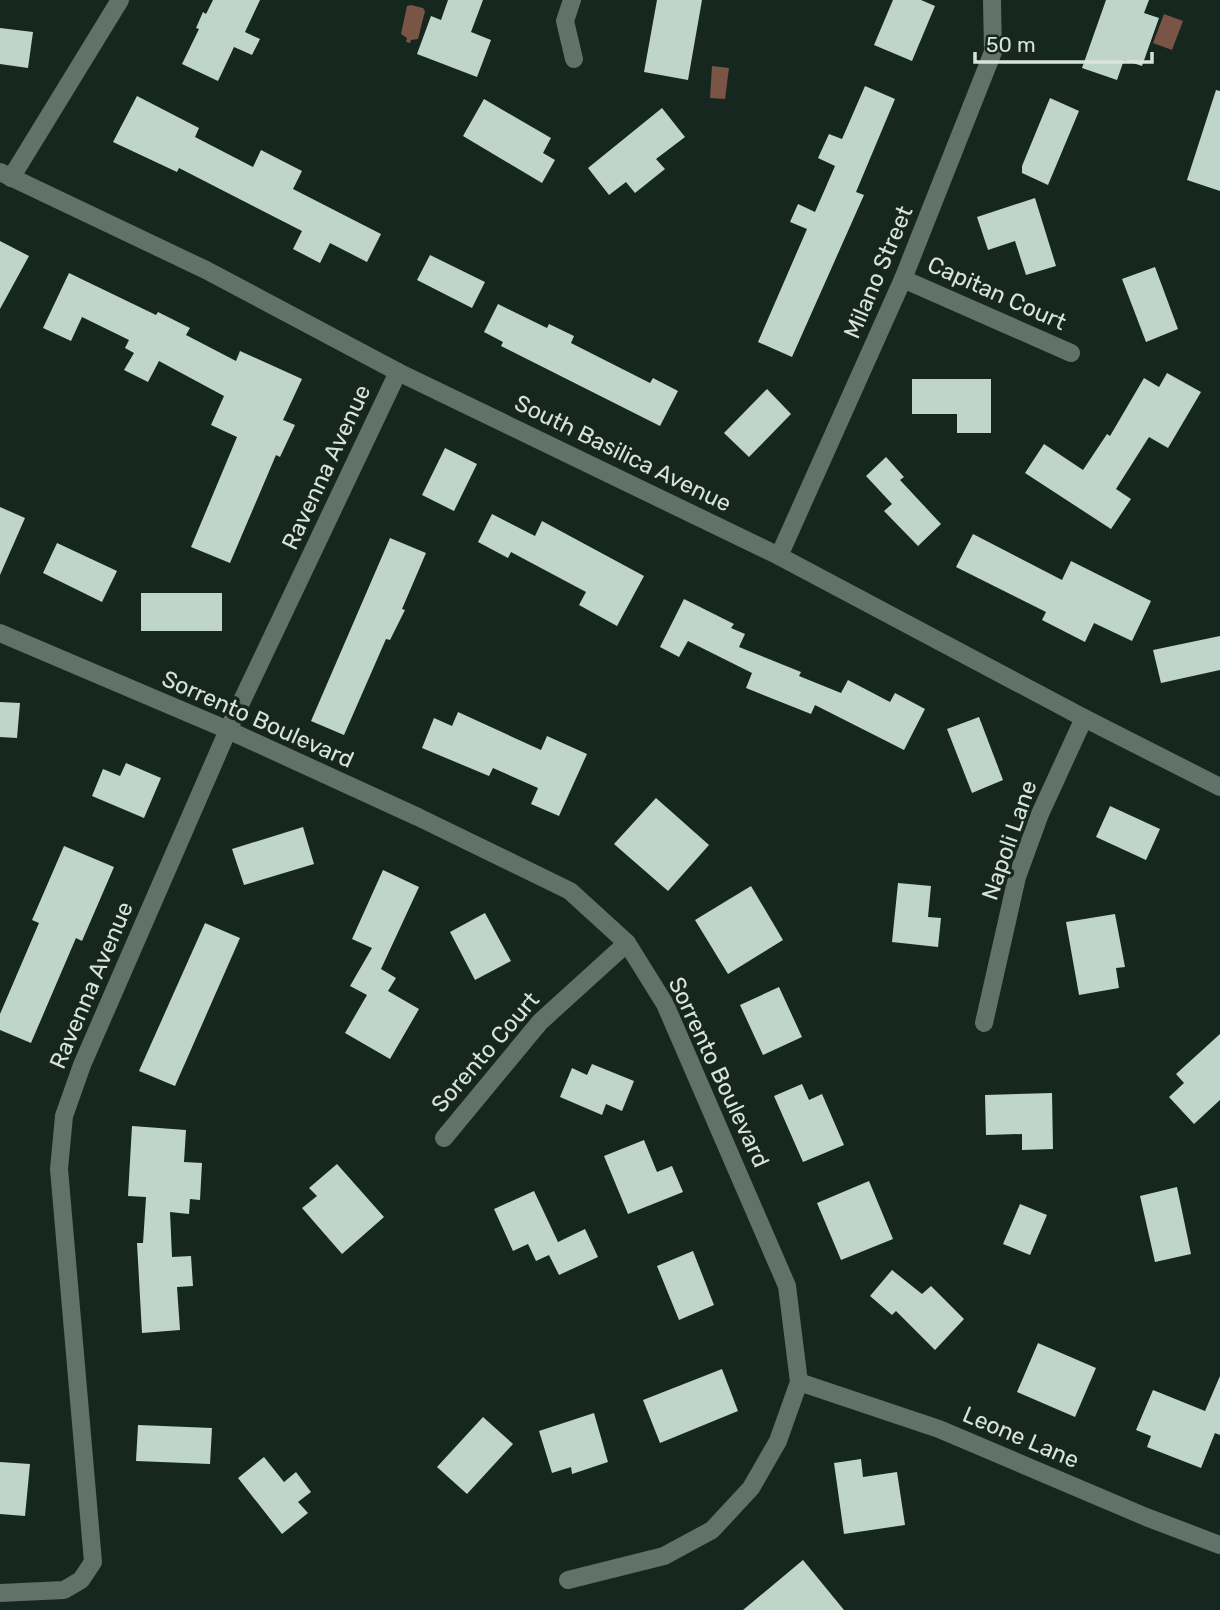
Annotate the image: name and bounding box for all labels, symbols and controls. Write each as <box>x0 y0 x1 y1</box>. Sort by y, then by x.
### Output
scale bar <box>975 21 1152 65</box>
text: 50 m <box>986 32 1036 57</box>
street label: Milano Street <box>837 201 919 343</box>
street label: Capitan Court <box>923 250 1071 336</box>
street label: Ravenna Avenue <box>276 380 376 554</box>
street label: South Basilica Avenue <box>510 388 736 518</box>
street label: Sorrento Boulevard <box>158 664 358 774</box>
street label: Napoli Lane <box>975 776 1043 904</box>
street label: Ravenna Avenue <box>43 897 139 1073</box>
street label: Sorrento Boulevard <box>663 972 775 1172</box>
street label: Sorento Court <box>425 986 545 1118</box>
street label: Leone Lane <box>959 1400 1083 1474</box>

